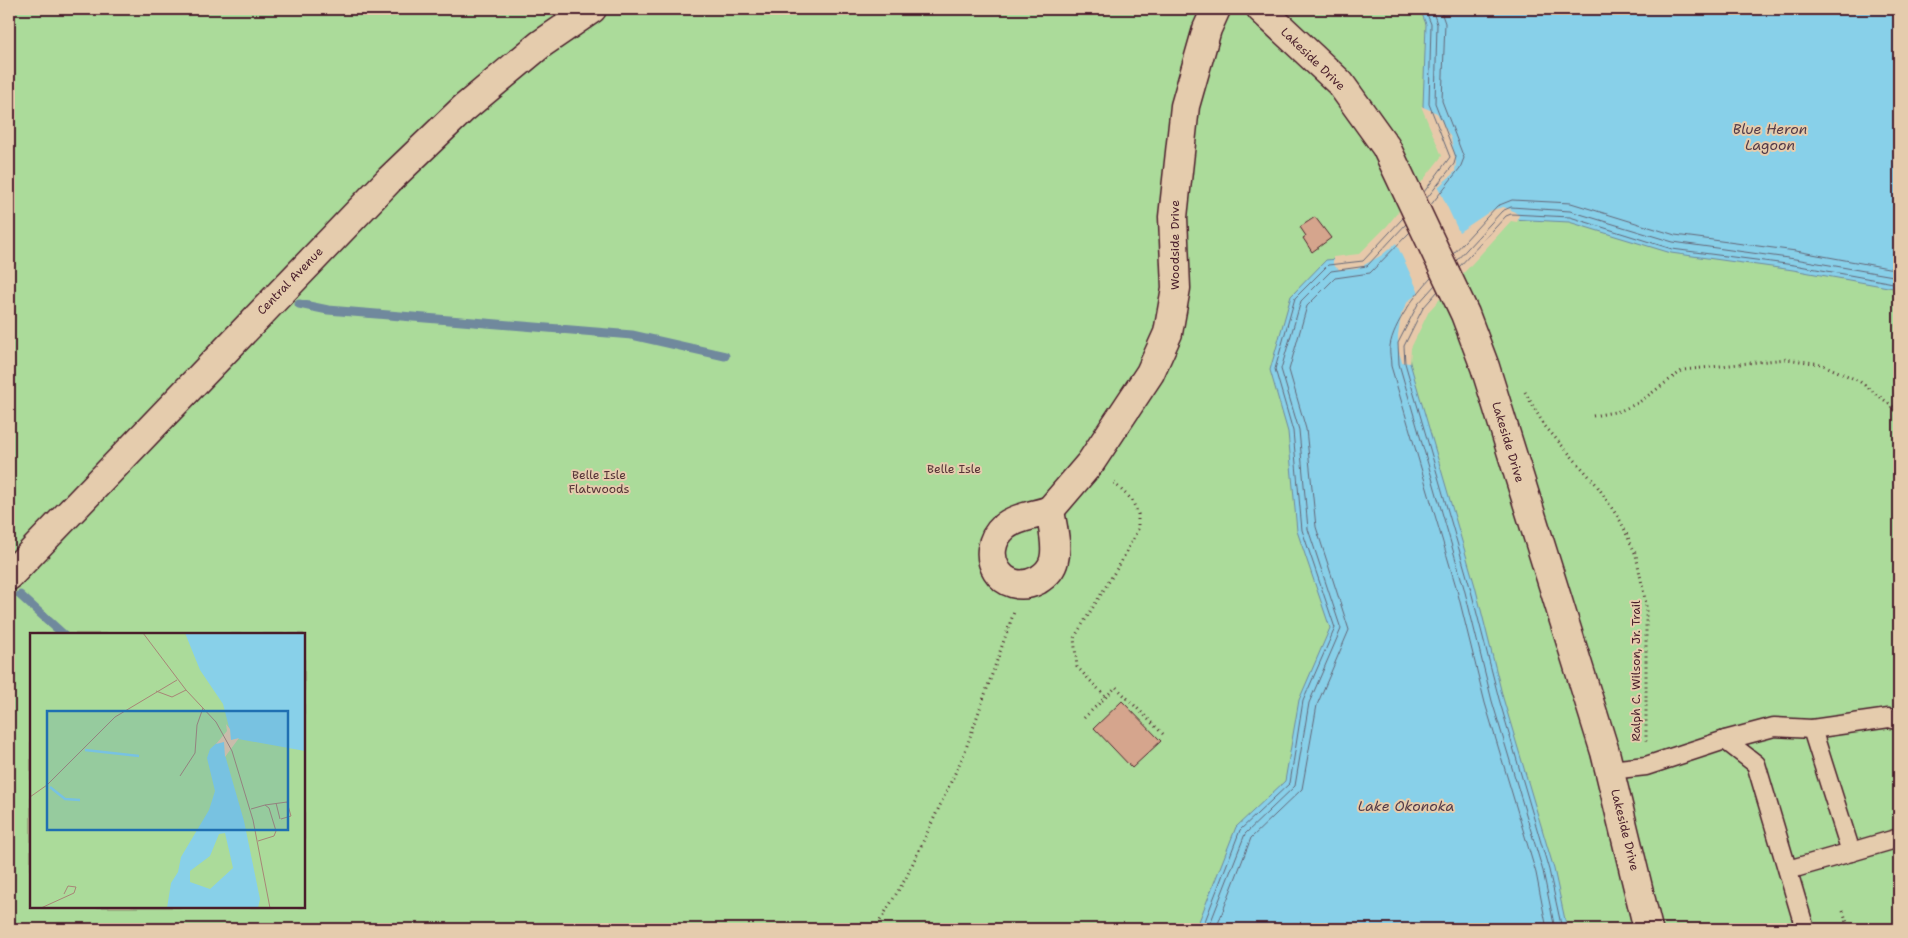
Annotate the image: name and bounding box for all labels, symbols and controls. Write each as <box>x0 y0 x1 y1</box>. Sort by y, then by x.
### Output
street label: Lakeside Drive <box>1277 24 1349 94</box>
water label: Blue Heron Lagoon <box>1733 120 1807 154</box>
street label: Woodside Drive <box>1167 200 1183 290</box>
street label: Central Avenue <box>254 243 327 318</box>
street label: Lakeside Drive <box>1488 400 1528 485</box>
park label: Belle Isle <box>927 461 981 477</box>
park label: Belle Isle Flatwoods <box>569 467 630 497</box>
street label: Ralph C. Wilson, Jr. Trail <box>1628 600 1644 742</box>
inset map <box>30 633 305 908</box>
street label: Lakeside Drive <box>1607 787 1643 873</box>
water label: Lake Okonoka <box>1358 797 1454 815</box>

